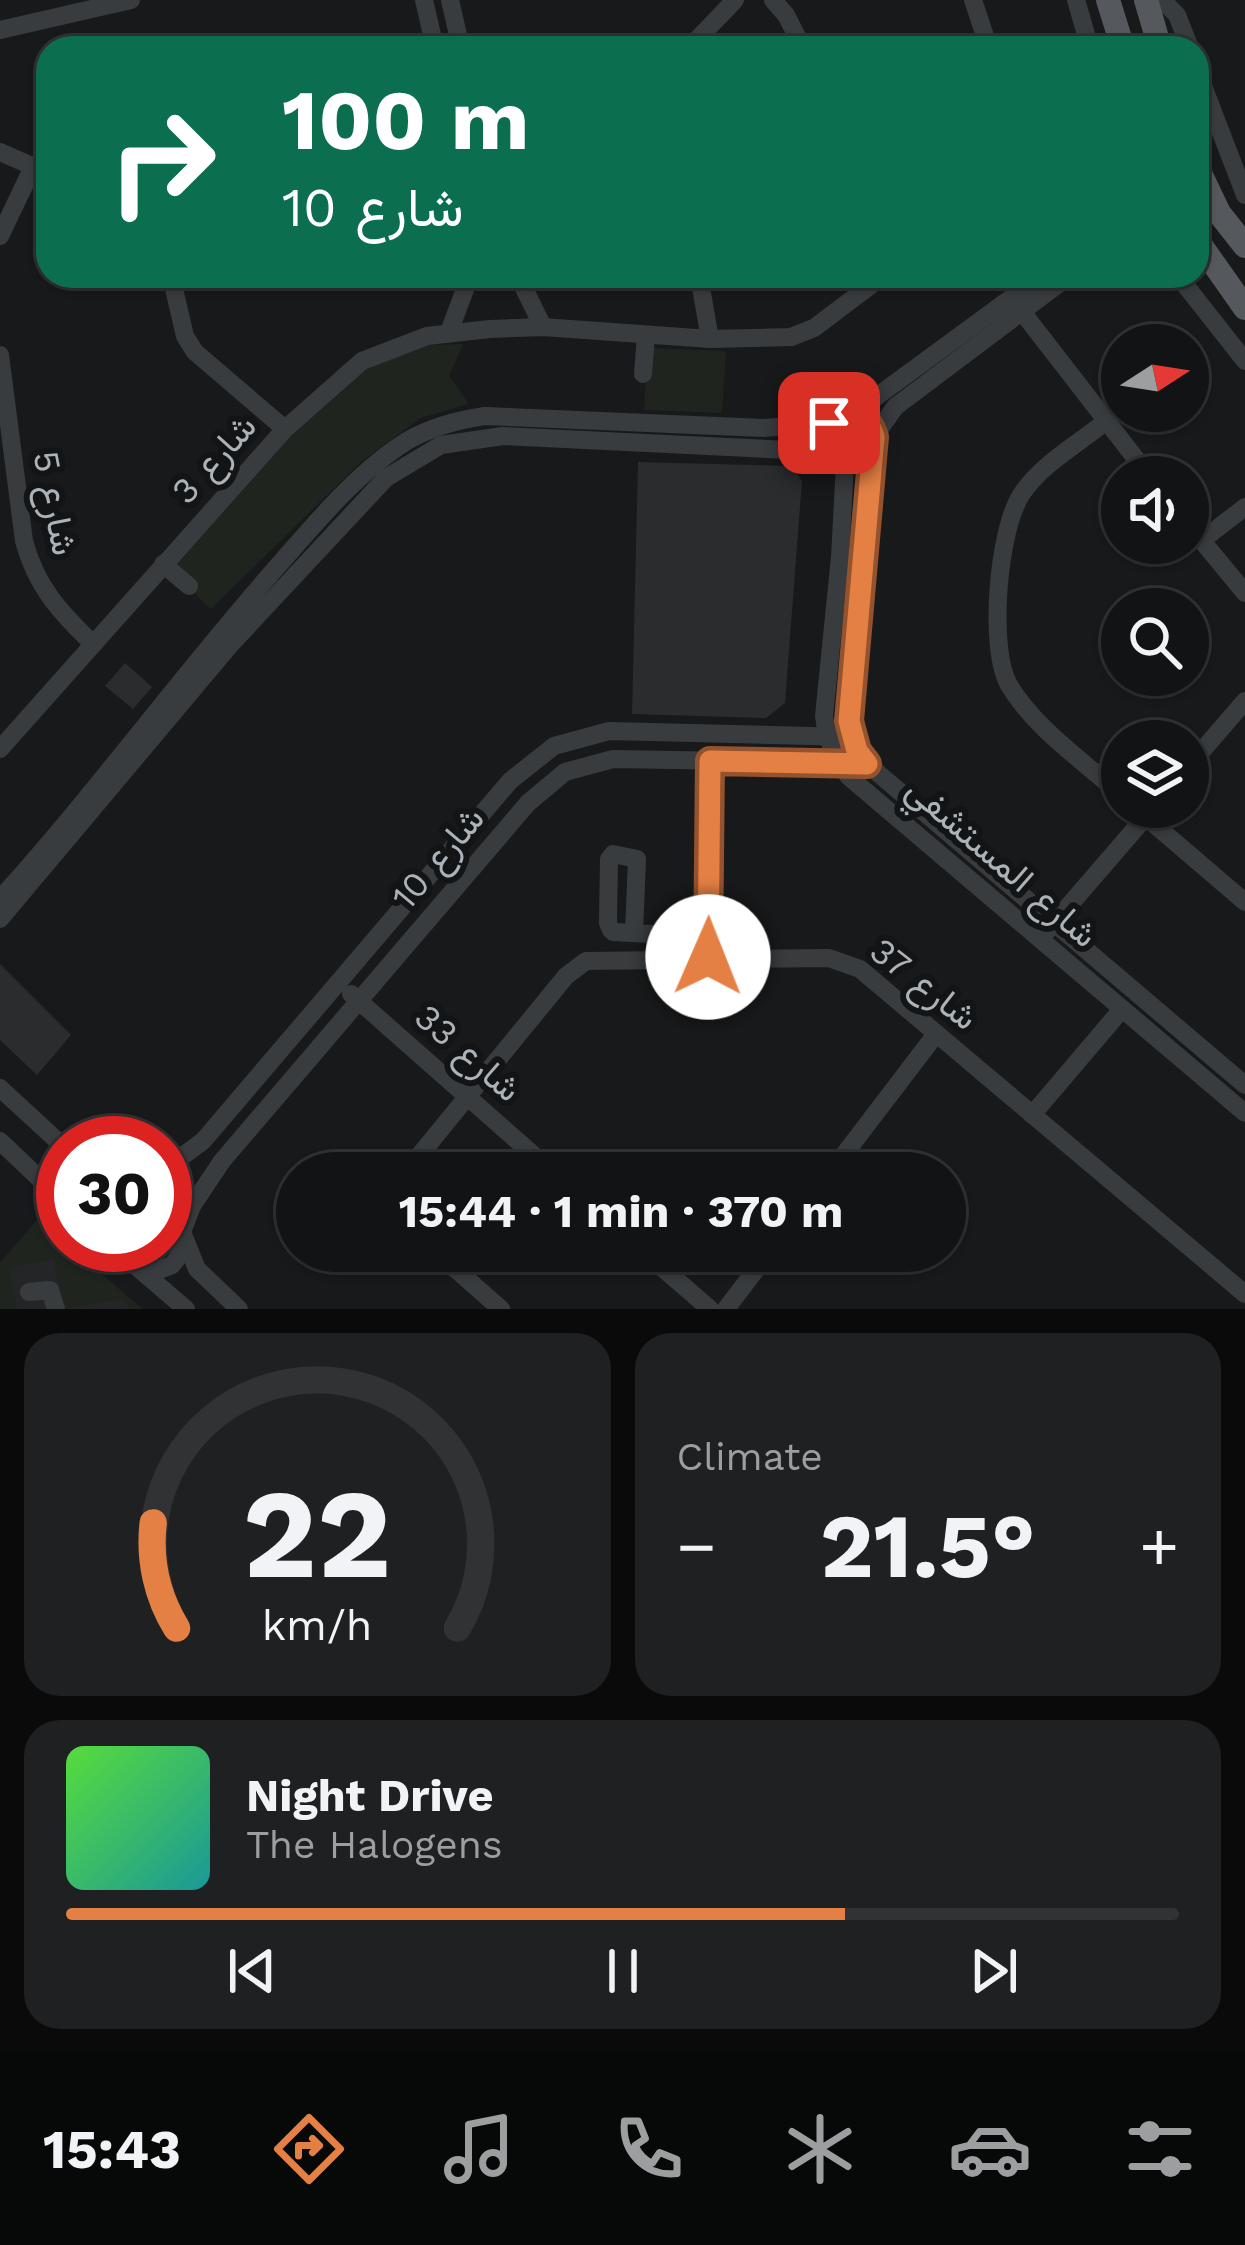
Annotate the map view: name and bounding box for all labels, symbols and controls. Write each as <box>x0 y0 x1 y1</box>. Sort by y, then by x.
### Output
text: 100 m <box>282 71 529 169</box>
icon: right <box>84 84 240 240</box>
text: شارع 10 <box>282 176 464 239</box>
north arrow <box>1101 324 1209 432</box>
map controls <box>1101 324 1209 828</box>
pin <box>778 372 880 474</box>
icon: arrive <box>796 390 862 456</box>
street label: شارع 3 <box>163 406 267 514</box>
street label: شارع 5 <box>21 447 86 559</box>
button: sound <box>1101 456 1209 564</box>
button: search <box>1101 588 1209 696</box>
button: layers <box>1101 720 1209 828</box>
street label: شارع المستشفي <box>893 768 1106 962</box>
street label: شارع 10 <box>383 798 495 920</box>
position arrow <box>645 894 771 1020</box>
street label: شارع 37 <box>860 929 986 1041</box>
street label: شارع 33 <box>404 996 530 1113</box>
speed limit sign: 30 <box>36 1116 192 1272</box>
text: 15:44 · 1 min · 370 m <box>399 1185 843 1238</box>
text: Climate <box>677 1434 823 1479</box>
text: 22 <box>243 1461 392 1607</box>
text: 21.5° <box>820 1493 1036 1599</box>
text: − <box>677 1508 716 1585</box>
text: + <box>1139 1508 1179 1585</box>
text: km/h <box>262 1599 372 1649</box>
text: Night Drive <box>246 1769 494 1822</box>
text: The Halogens <box>246 1822 502 1867</box>
icon: previous <box>219 1938 285 2004</box>
icon: pause <box>590 1938 656 2004</box>
icon: next <box>961 1938 1027 2004</box>
icon: directions <box>267 2107 351 2191</box>
icon: music <box>437 2107 521 2191</box>
icon: phone <box>607 2107 691 2191</box>
icon: climate <box>778 2107 862 2191</box>
icon: car <box>948 2107 1032 2191</box>
icon: filters <box>1118 2107 1202 2191</box>
text: 15:43 <box>43 2118 181 2181</box>

